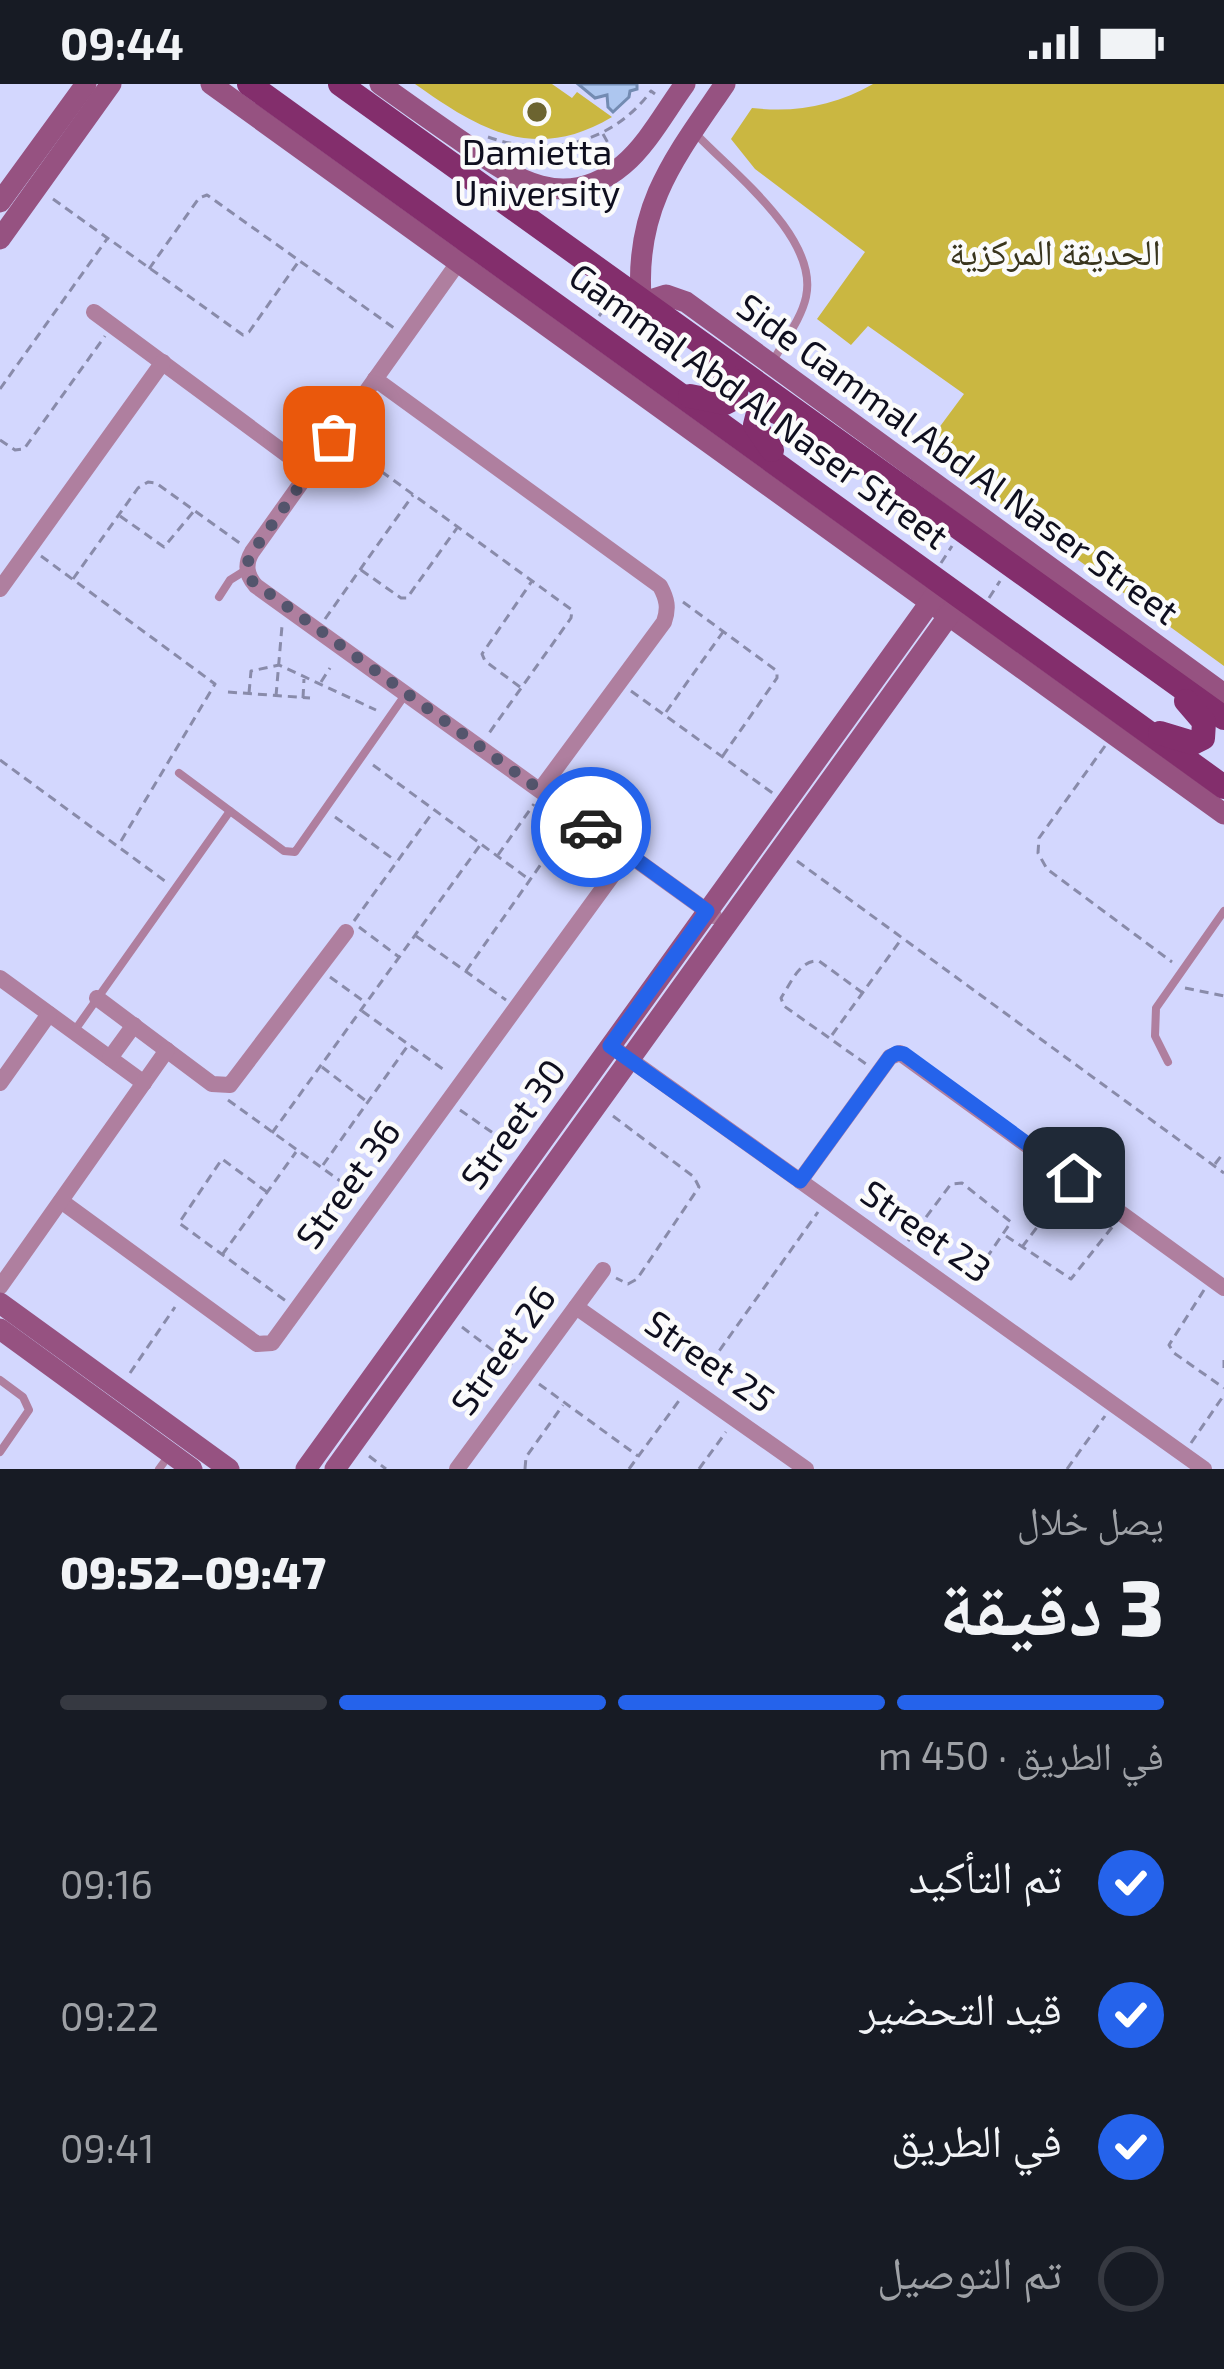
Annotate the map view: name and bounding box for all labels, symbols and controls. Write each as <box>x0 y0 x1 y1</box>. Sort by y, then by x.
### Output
text: 09:44 <box>60 15 184 69</box>
marker: Damietta University <box>524 99 550 125</box>
place label: Damietta University <box>454 129 620 213</box>
park label: الحديقة المركزية <box>949 229 1161 273</box>
street label: Gammal Abd Al Naser Street <box>562 253 958 557</box>
street label: Side Gammal Abd Al Naser Street <box>730 283 1188 632</box>
pin <box>283 386 385 488</box>
icon: bag <box>301 404 367 470</box>
courier <box>531 767 651 887</box>
icon: car <box>558 794 624 860</box>
street label: Street 30 <box>450 1050 573 1196</box>
street label: Street 36 <box>286 1110 408 1256</box>
pin <box>1023 1127 1125 1229</box>
icon: home <box>1041 1145 1107 1211</box>
street label: Street 23 <box>854 1170 1000 1290</box>
street label: Street 26 <box>441 1276 563 1422</box>
street label: Street 25 <box>638 1300 784 1420</box>
text: يصل خلال <box>1017 1496 1164 1543</box>
text: 09:47–09:52 <box>60 1544 326 1598</box>
text: 3 دقيقة <box>939 1558 1164 1652</box>
text: في الطريق · 450 m <box>878 1731 1164 1778</box>
text: تم التأكيد <box>909 1848 1062 1902</box>
icon: check <box>1098 1850 1164 1916</box>
text: 09:16 <box>60 1860 153 1907</box>
text: قيد التحضير <box>860 1980 1062 2034</box>
icon: check <box>1098 1982 1164 2048</box>
text: 09:22 <box>60 1992 159 2039</box>
text: في الطريق <box>891 2112 1062 2166</box>
icon: check <box>1098 2114 1164 2180</box>
text: 09:41 <box>60 2124 155 2171</box>
text: تم التوصيل <box>877 2244 1062 2298</box>

